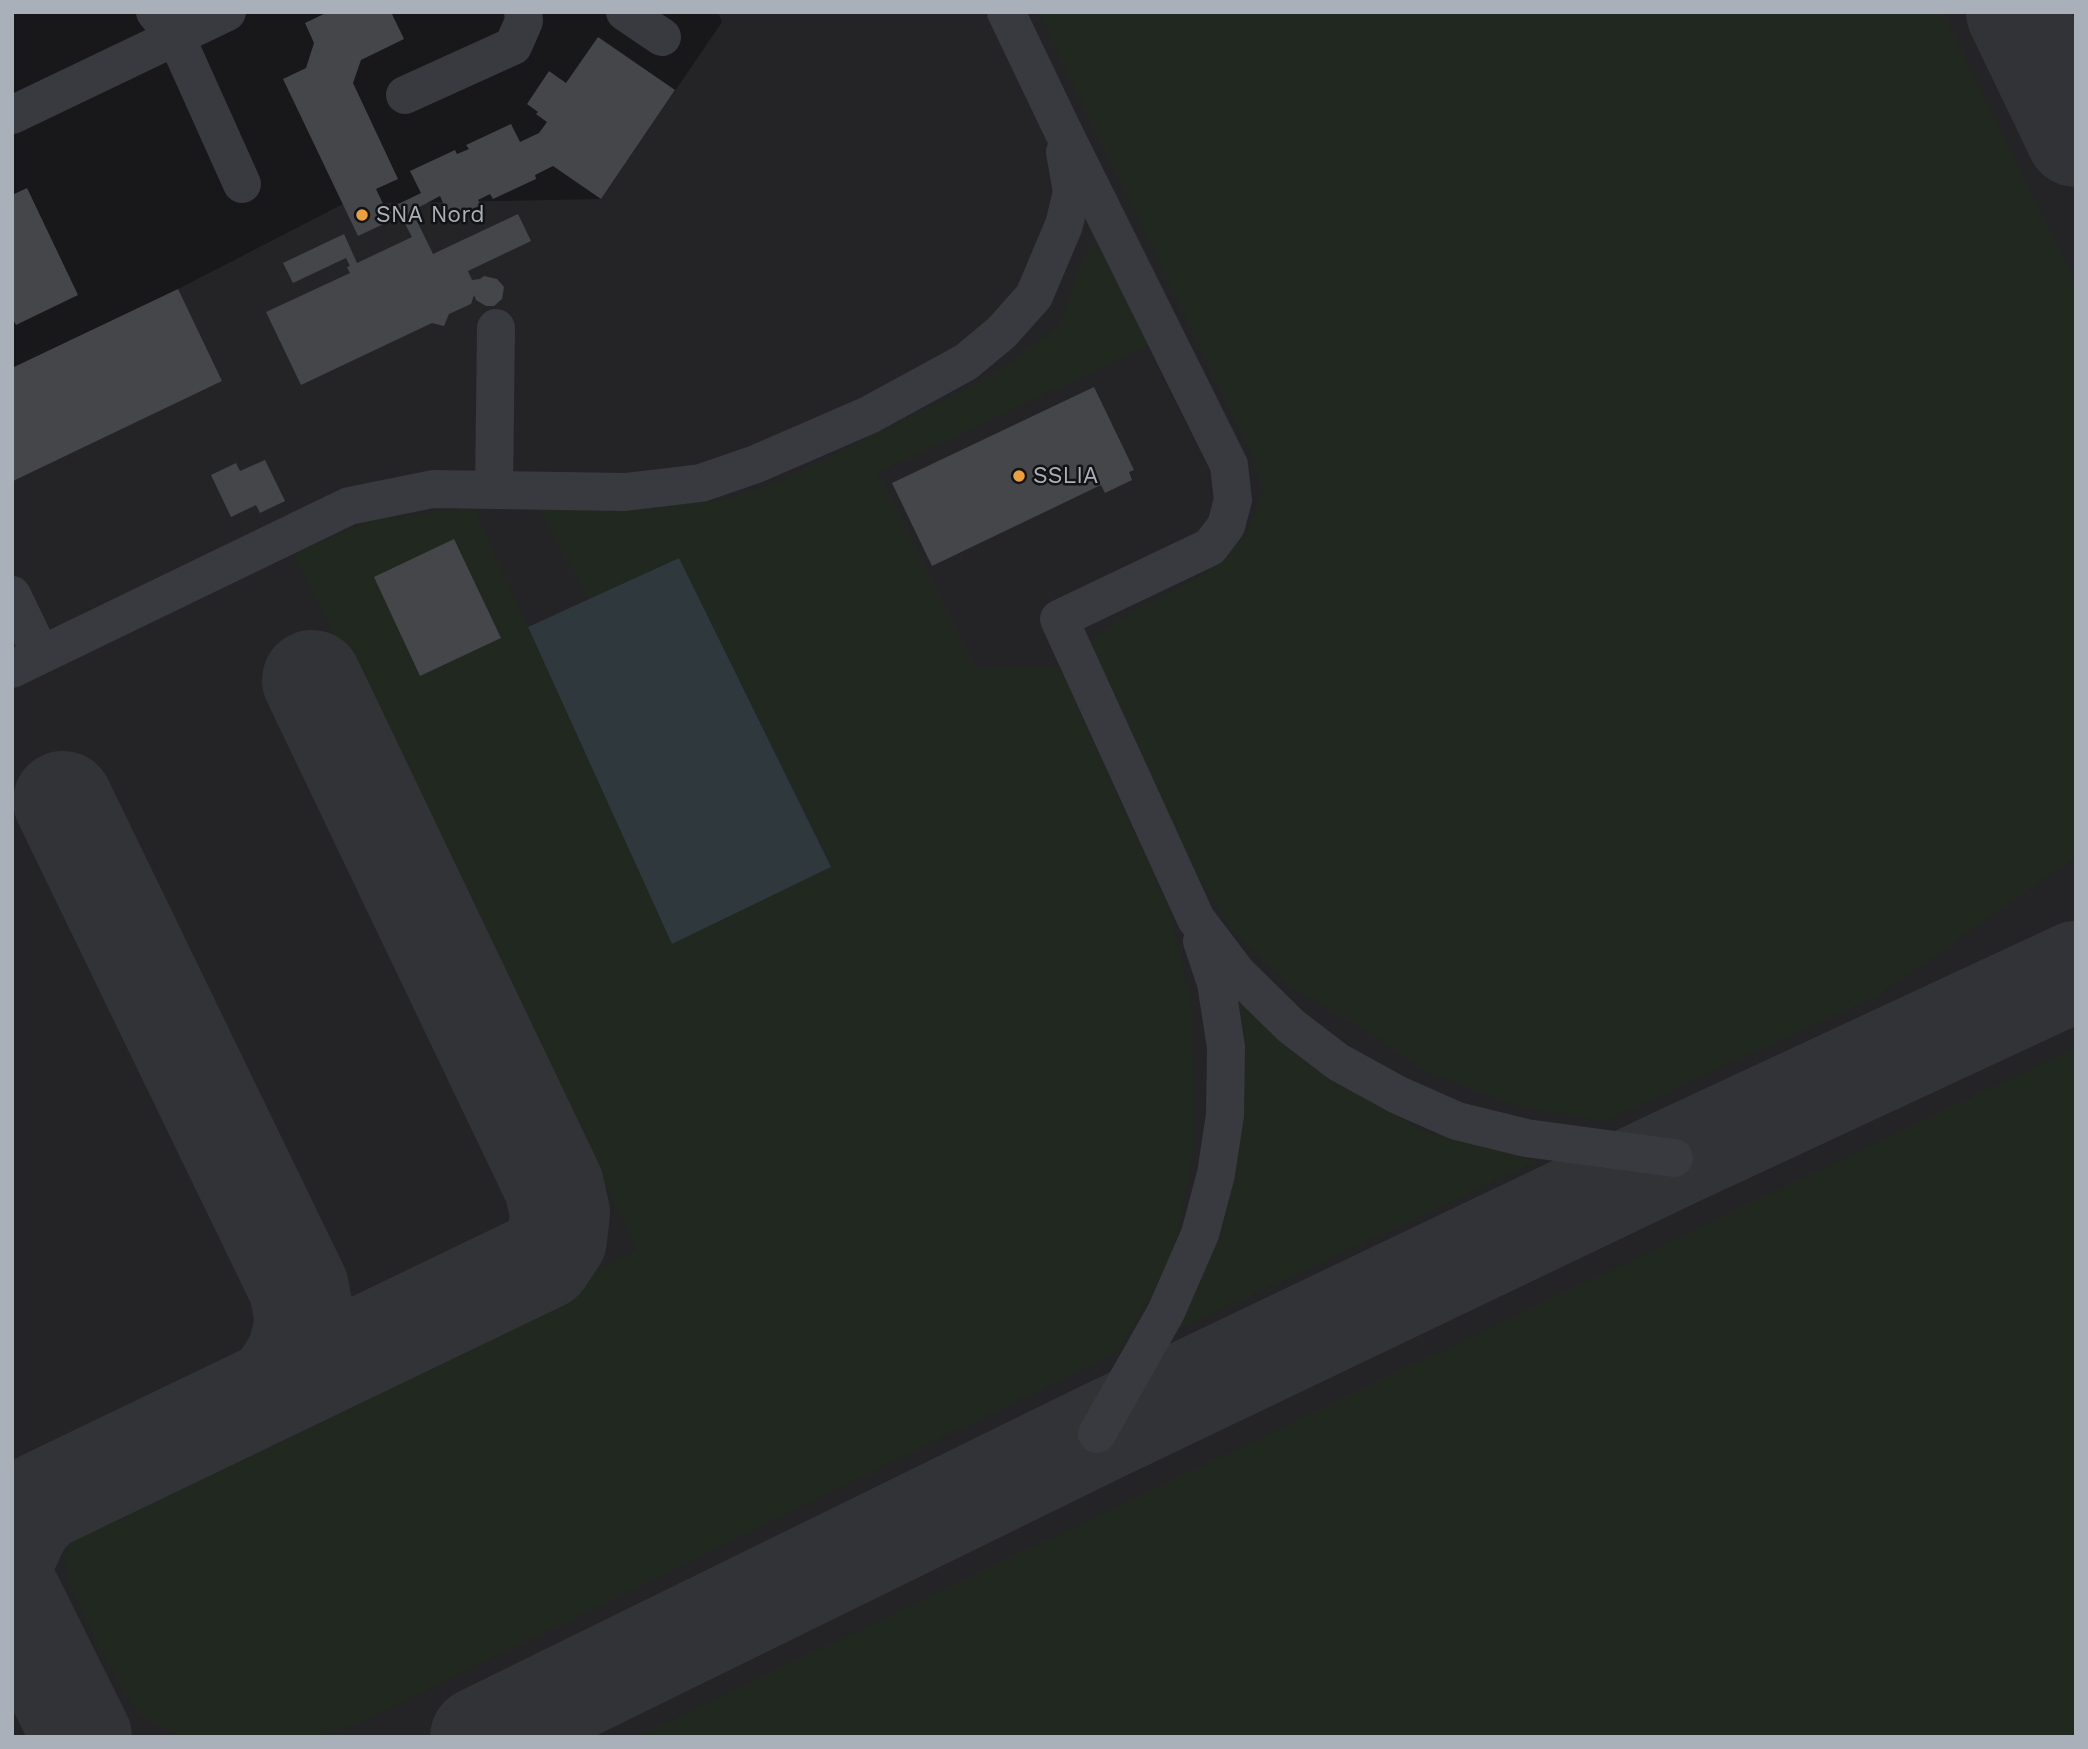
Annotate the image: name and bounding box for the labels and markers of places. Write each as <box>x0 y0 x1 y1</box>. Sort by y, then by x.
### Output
place label: SNA Nord <box>376 201 485 229</box>
marker: SNA Nord <box>354 207 370 223</box>
place label: SSLIA <box>1033 462 1098 490</box>
marker: SSLIA <box>1011 468 1027 484</box>

